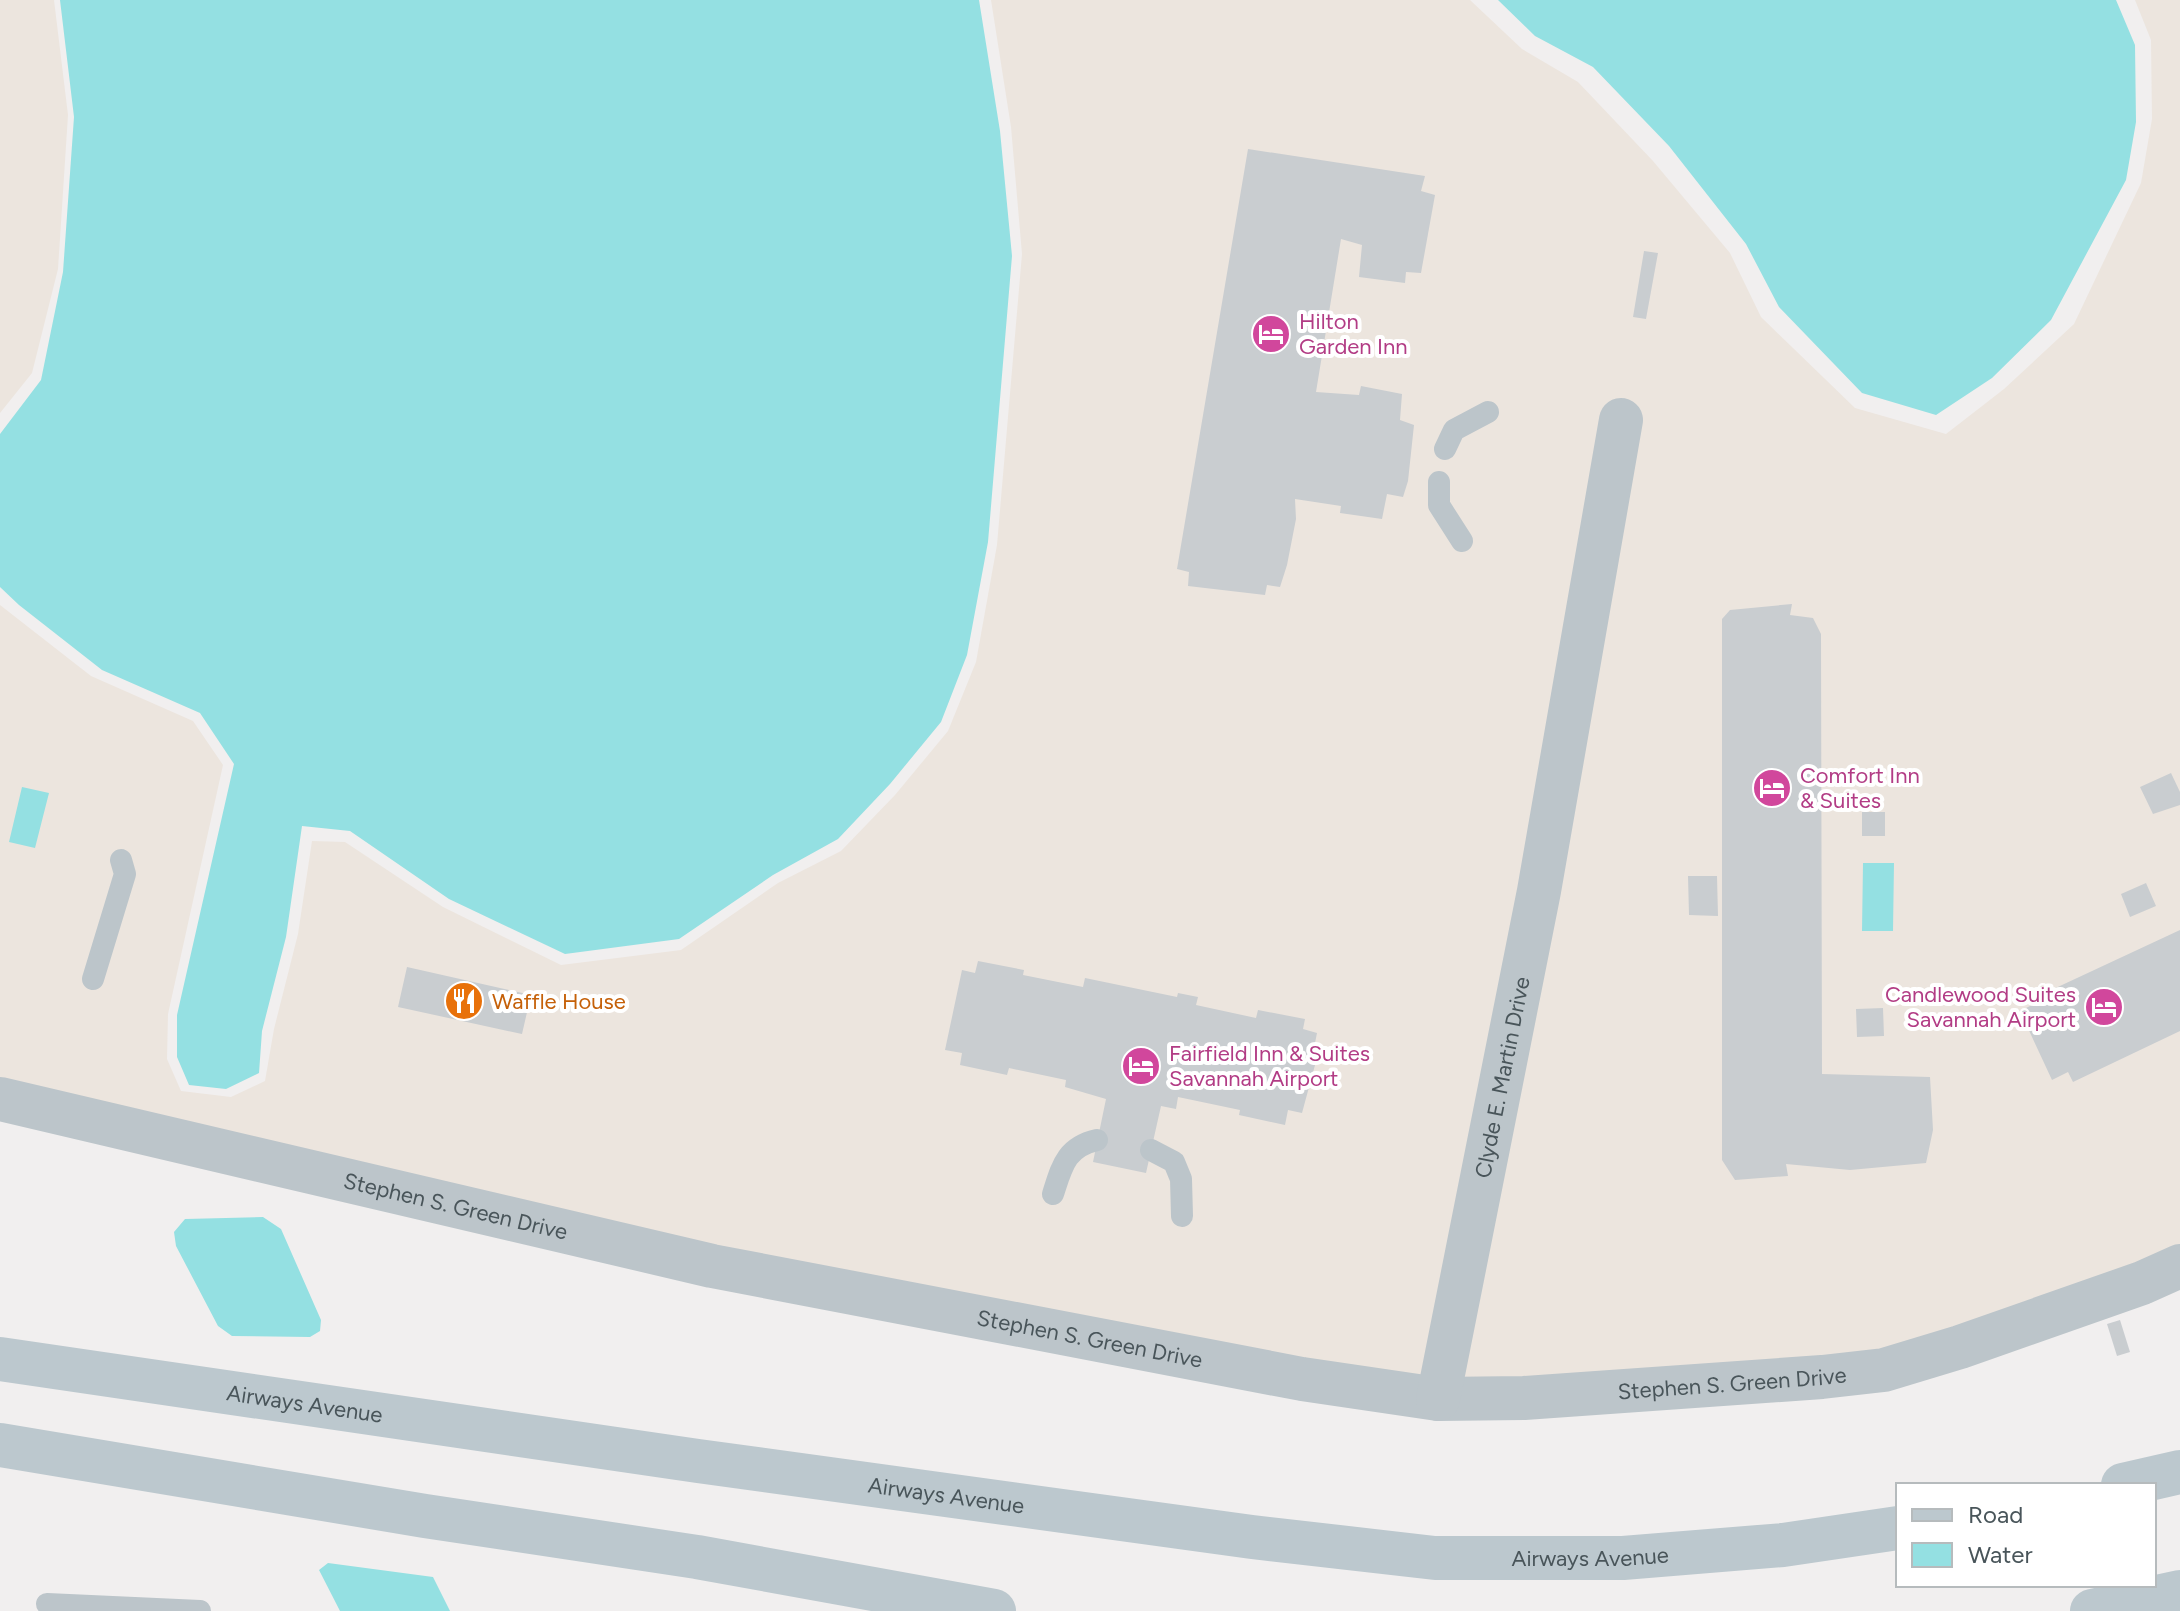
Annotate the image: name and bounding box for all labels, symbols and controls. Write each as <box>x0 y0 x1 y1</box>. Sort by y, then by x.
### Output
place label: Hilton Garden Inn <box>1299 308 1408 360</box>
hotel icon: Hilton Garden Inn <box>1250 313 1292 355</box>
place label: Comfort Inn & Suites <box>1800 762 1920 814</box>
hotel icon: Comfort Inn & Suites <box>1751 767 1793 809</box>
street label: Clyde E. Martin Drive <box>1469 974 1535 1180</box>
restaurant icon: Waffle House <box>443 980 485 1022</box>
place label: Candlewood Suites Savannah Airport <box>1885 981 2076 1033</box>
hotel icon: Candlewood Suites Savannah Airport <box>2083 986 2125 1028</box>
place label: Waffle House <box>492 988 626 1015</box>
place label: Fairfield Inn & Suites Savannah Airport <box>1169 1040 1370 1092</box>
hotel icon: Fairfield Inn & Suites Savannah Airport <box>1120 1045 1162 1087</box>
street label: Stephen S. Green Drive <box>341 1167 570 1245</box>
street label: Stephen S. Green Drive <box>975 1304 1205 1373</box>
street label: Stephen S. Green Drive <box>1617 1361 1848 1405</box>
street label: Airways Avenue <box>225 1379 384 1428</box>
street label: Airways Avenue <box>867 1471 1026 1519</box>
legend <box>1896 1483 2156 1587</box>
text: Road <box>1968 1500 2023 1529</box>
text: Water <box>1968 1540 2033 1569</box>
street label: Airways Avenue <box>1512 1541 1670 1572</box>

